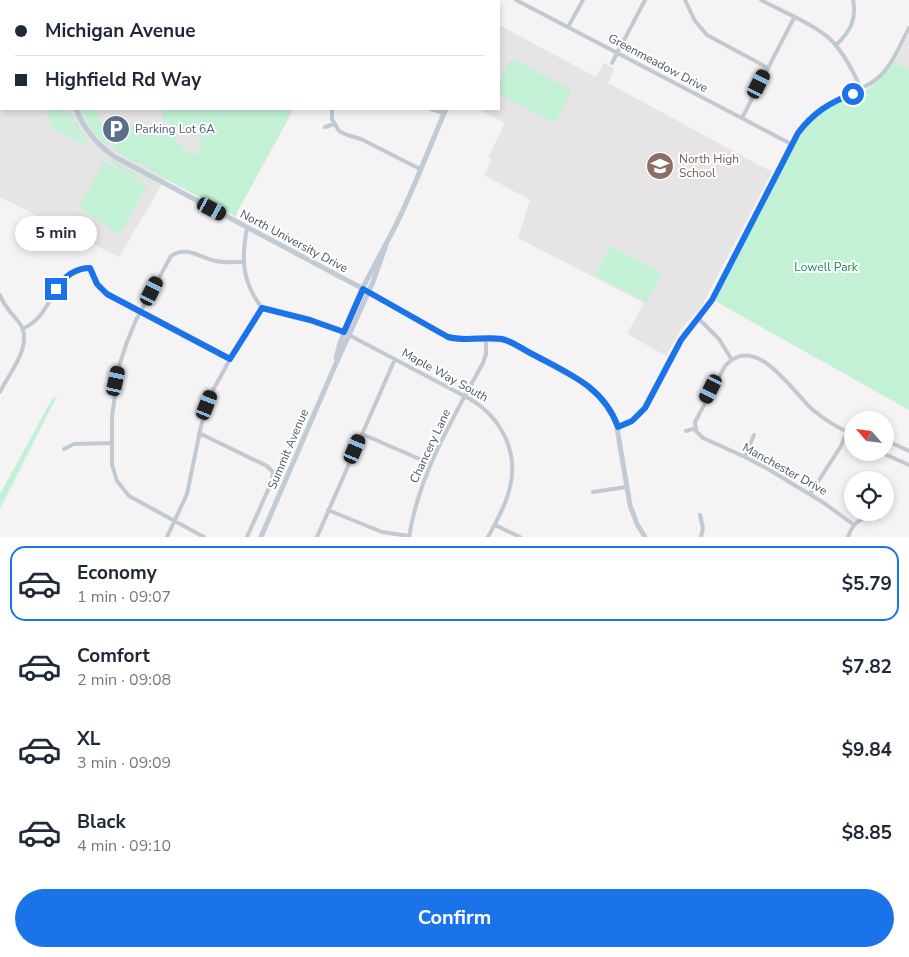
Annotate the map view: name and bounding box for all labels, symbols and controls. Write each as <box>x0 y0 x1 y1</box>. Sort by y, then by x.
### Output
text: Michigan Avenue <box>45 18 196 44</box>
street label: Greenmeadow Drive <box>605 30 711 96</box>
text: Highfield Rd Way <box>45 67 201 93</box>
car <box>745 67 772 101</box>
route start <box>842 83 864 105</box>
parking icon: Parking Lot 6A <box>101 114 131 144</box>
place label: Parking Lot 6A <box>135 121 215 137</box>
school or university icon: North High School <box>645 151 675 181</box>
place label: North High School <box>679 151 739 181</box>
car <box>195 195 228 223</box>
street label: North University Drive <box>237 206 351 276</box>
callout: 5 min <box>15 216 97 252</box>
text: 5 min <box>35 222 77 244</box>
park label: Lowell Park <box>794 259 859 275</box>
car <box>138 274 165 308</box>
route end <box>45 278 67 300</box>
street label: Maple Way South <box>399 345 491 405</box>
car <box>105 365 126 397</box>
car <box>697 372 724 406</box>
car <box>194 388 219 422</box>
street label: Summit Avenue <box>264 406 312 492</box>
street label: Chancery Lane <box>406 406 454 486</box>
north arrow <box>844 411 894 461</box>
map controls <box>844 411 894 521</box>
car <box>342 432 367 466</box>
street label: Manchester Drive <box>740 439 830 499</box>
button: locate <box>844 471 894 521</box>
text: Economy <box>77 560 157 586</box>
icon: car <box>17 561 62 606</box>
text: $5.79 <box>842 571 892 597</box>
text: 1 min · 09:07 <box>77 586 171 608</box>
text: Comfort <box>77 643 150 669</box>
icon: car <box>17 644 62 689</box>
text: $7.82 <box>842 654 892 680</box>
text: 2 min · 09:08 <box>77 669 171 691</box>
text: XL <box>77 726 100 752</box>
icon: car <box>17 727 62 772</box>
text: $9.84 <box>842 737 892 763</box>
text: 3 min · 09:09 <box>77 752 171 774</box>
text: Black <box>77 809 126 835</box>
icon: car <box>17 810 62 855</box>
text: $8.85 <box>842 820 892 846</box>
text: 4 min · 09:10 <box>77 835 171 857</box>
button: Confirm <box>15 889 894 947</box>

